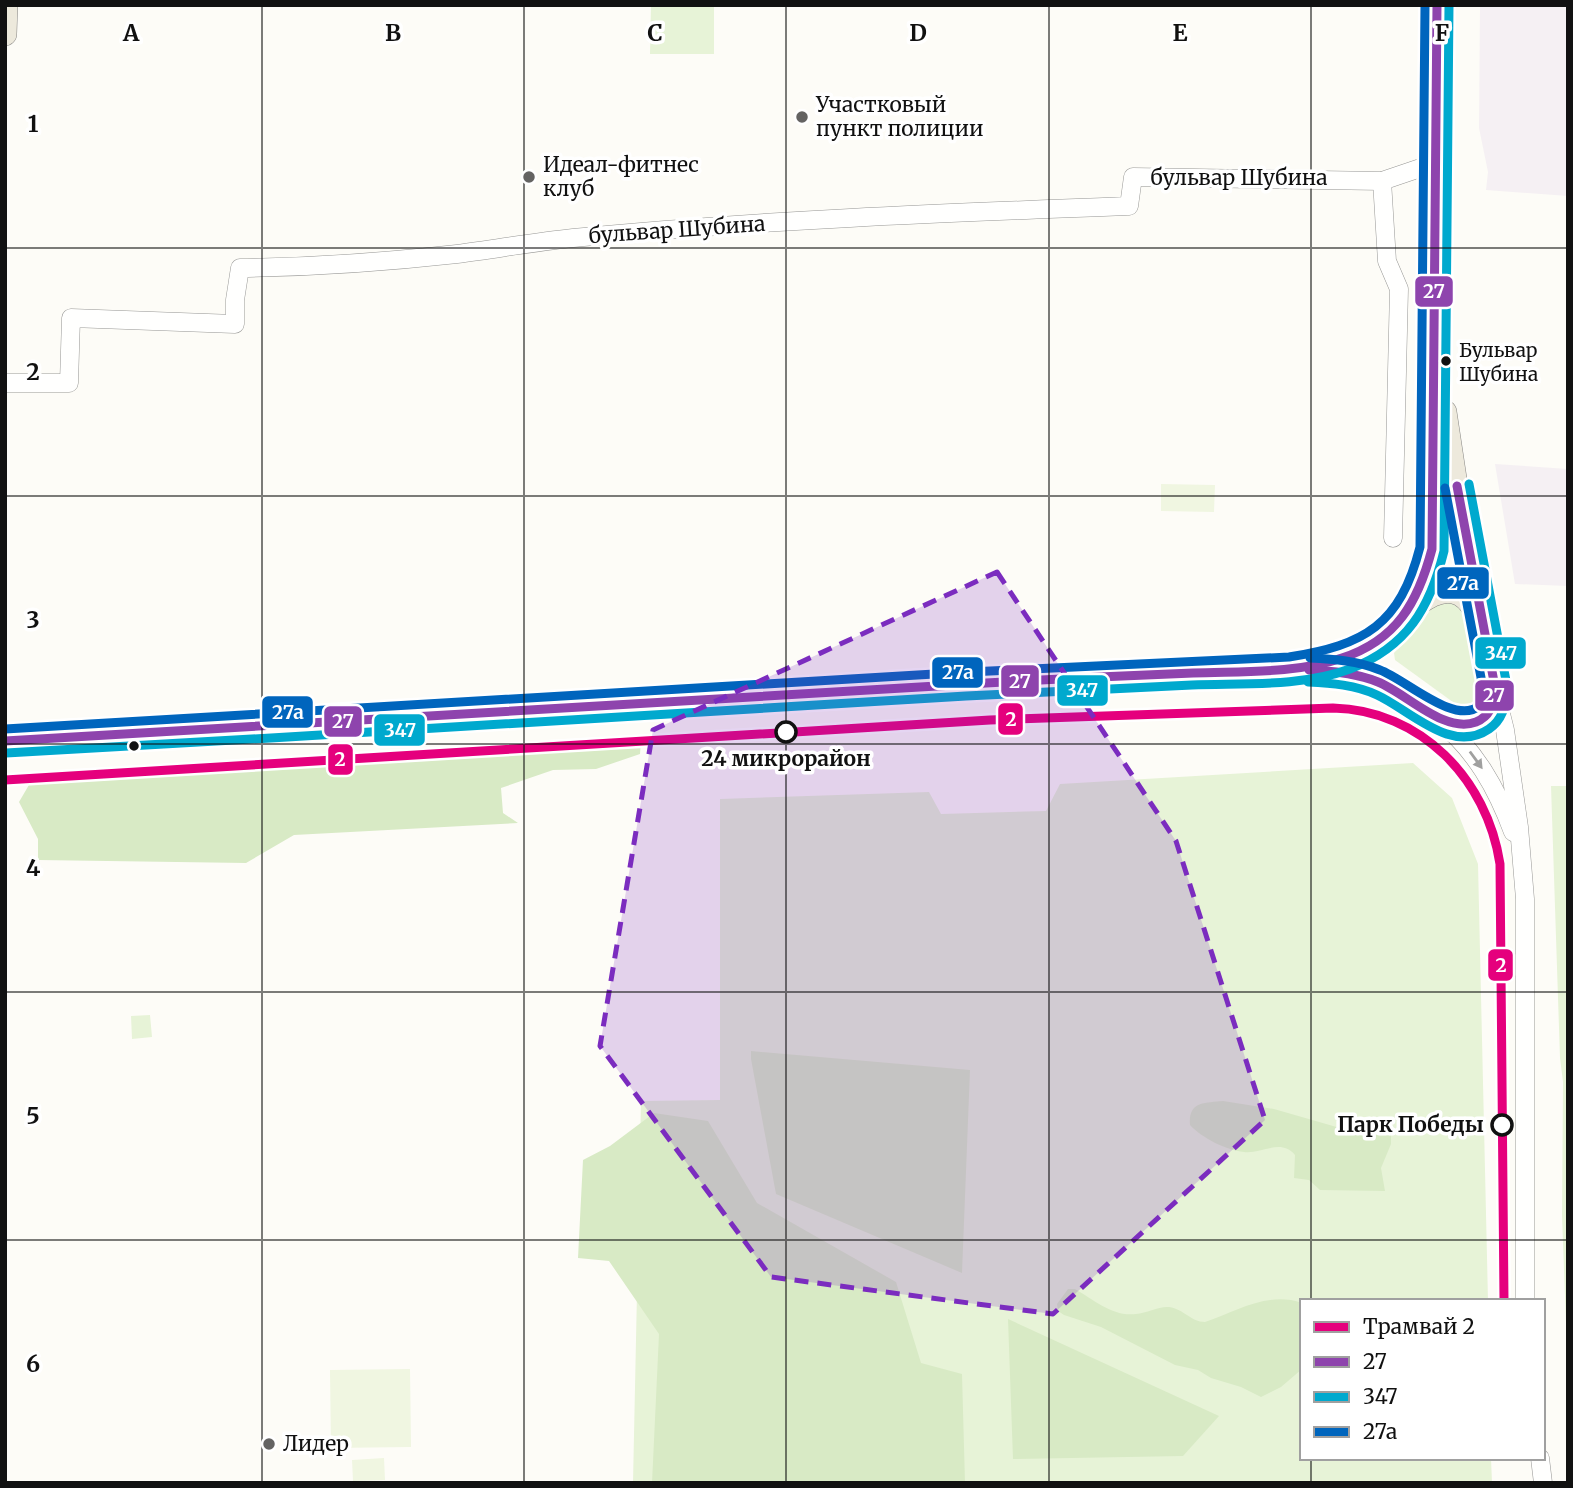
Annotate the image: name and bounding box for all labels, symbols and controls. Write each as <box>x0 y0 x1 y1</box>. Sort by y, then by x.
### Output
text: A <box>122 18 140 47</box>
text: B <box>385 18 401 47</box>
text: C <box>647 18 663 47</box>
text: D <box>909 18 927 47</box>
text: E <box>1172 18 1188 47</box>
text: F <box>1435 18 1449 47</box>
place label: Участковый пункт полиции <box>815 91 984 142</box>
text: 1 <box>28 109 39 138</box>
marker: Участковый пункт полиции <box>794 109 810 125</box>
place label: Идеал-фитнес клуб <box>543 151 699 202</box>
street label: бульвар Шубина <box>1150 164 1328 191</box>
marker: Идеал-фитнес клуб <box>521 169 537 185</box>
street label: бульвар Шубина <box>588 210 766 249</box>
line badge: 27 <box>1414 275 1454 308</box>
text: 27 <box>1423 279 1445 303</box>
place label: Бульвар Шубина <box>1459 338 1538 386</box>
marker: Бульвар Шубина <box>1439 354 1453 368</box>
text: 2 <box>26 357 40 386</box>
line badge: 27а <box>1436 566 1490 600</box>
text: 27а <box>1447 571 1479 595</box>
text: 3 <box>26 605 40 634</box>
line badge: 347 <box>1474 636 1527 670</box>
text: 347 <box>1485 641 1517 665</box>
line badge: 27а <box>931 656 984 689</box>
text: 27а <box>942 660 974 684</box>
line badge: 27 <box>1000 664 1040 698</box>
text: 27 <box>1009 669 1031 693</box>
line badge: 347 <box>1056 674 1109 707</box>
text: 347 <box>1066 678 1098 702</box>
line badge: 27 <box>1474 679 1515 712</box>
text: 27 <box>1483 683 1505 707</box>
line badge: 27а <box>261 695 314 729</box>
text: 27а <box>272 700 304 724</box>
line badge: 2 <box>997 702 1024 736</box>
line badge: 27 <box>323 705 363 738</box>
text: 2 <box>1005 707 1017 731</box>
text: 27 <box>332 709 354 733</box>
line badge: 347 <box>373 713 426 747</box>
text: 347 <box>384 718 416 742</box>
marker: 24 микрорайон <box>775 721 797 743</box>
unlabelled marker <box>127 739 141 753</box>
line badge: 2 <box>327 743 354 776</box>
place label: 24 микрорайон <box>701 745 871 772</box>
text: 2 <box>334 747 346 771</box>
one-way arrow <box>1469 751 1483 769</box>
text: 4 <box>26 853 41 882</box>
line badge: 2 <box>1487 948 1514 982</box>
text: 2 <box>1495 953 1507 977</box>
text: 5 <box>26 1101 40 1130</box>
place label: Парк Победы <box>1337 1111 1484 1138</box>
marker: Парк Победы <box>1491 1114 1513 1136</box>
legend <box>1300 1299 1545 1460</box>
text: Трамвай 2 <box>1363 1313 1475 1340</box>
text: 27 <box>1363 1348 1387 1375</box>
text: 6 <box>26 1349 40 1378</box>
text: 347 <box>1363 1383 1398 1410</box>
text: 27а <box>1363 1418 1397 1445</box>
place label: Лидер <box>283 1430 349 1457</box>
marker: Лидер <box>261 1436 277 1452</box>

